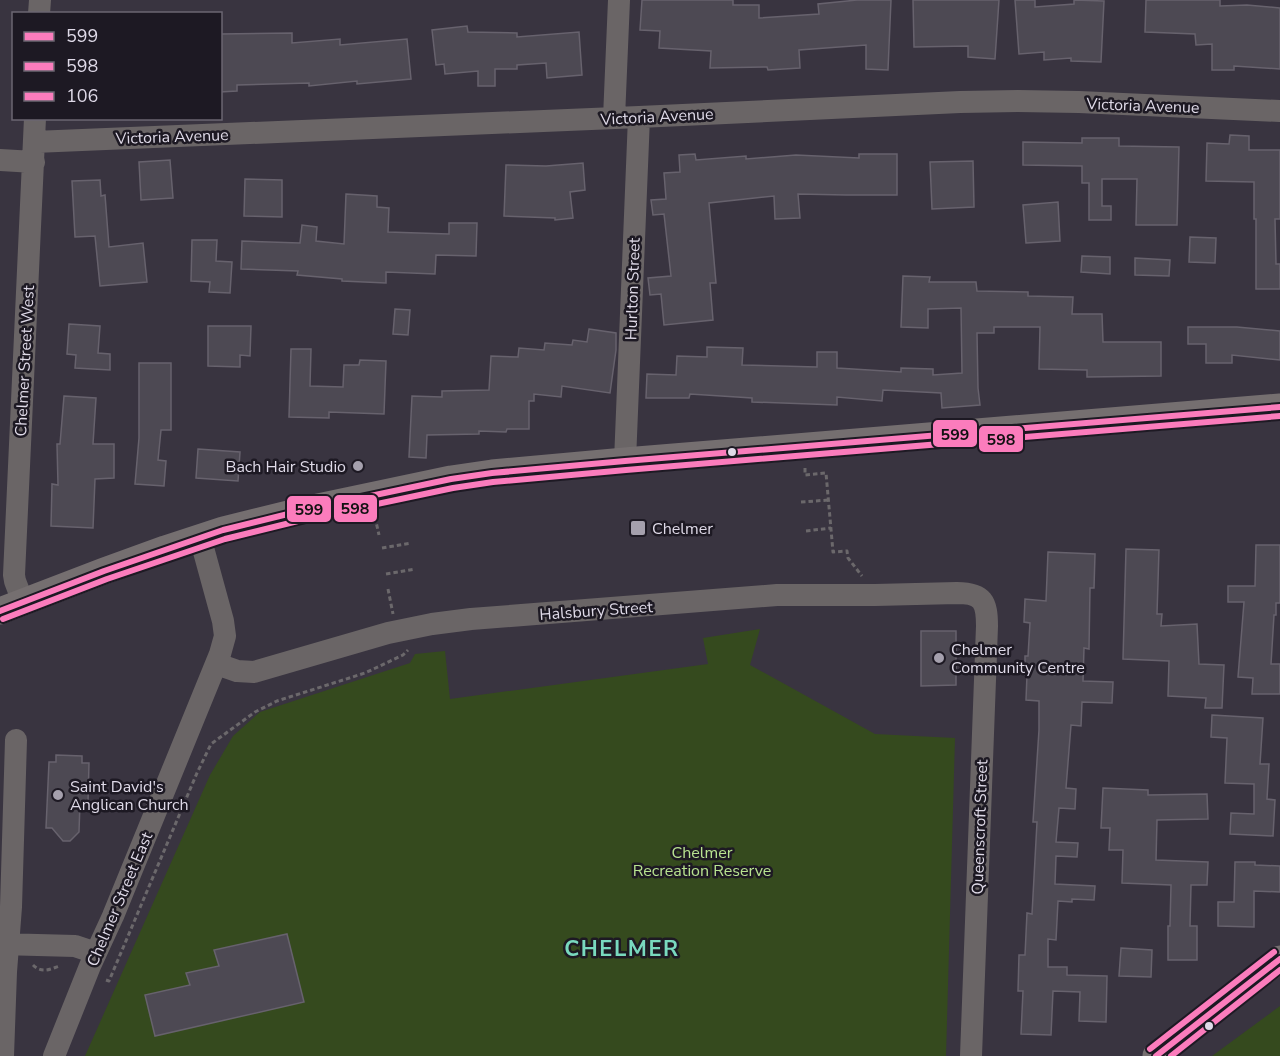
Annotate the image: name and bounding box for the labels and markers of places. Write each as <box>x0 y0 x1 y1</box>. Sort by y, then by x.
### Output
unlabelled marker <box>726 446 738 458</box>
place label: Bach Hair Studio <box>226 456 346 478</box>
marker: Bach Hair Studio <box>351 459 365 473</box>
place label: Chelmer <box>652 518 713 540</box>
marker: Chelmer <box>629 519 647 537</box>
place label: Chelmer Community Centre <box>951 639 1085 679</box>
marker: Chelmer Community Centre <box>932 651 946 665</box>
place label: Saint David's Anglican Church <box>70 776 189 816</box>
marker: Saint David's Anglican Church <box>51 788 65 802</box>
unlabelled marker <box>1203 1020 1215 1032</box>

